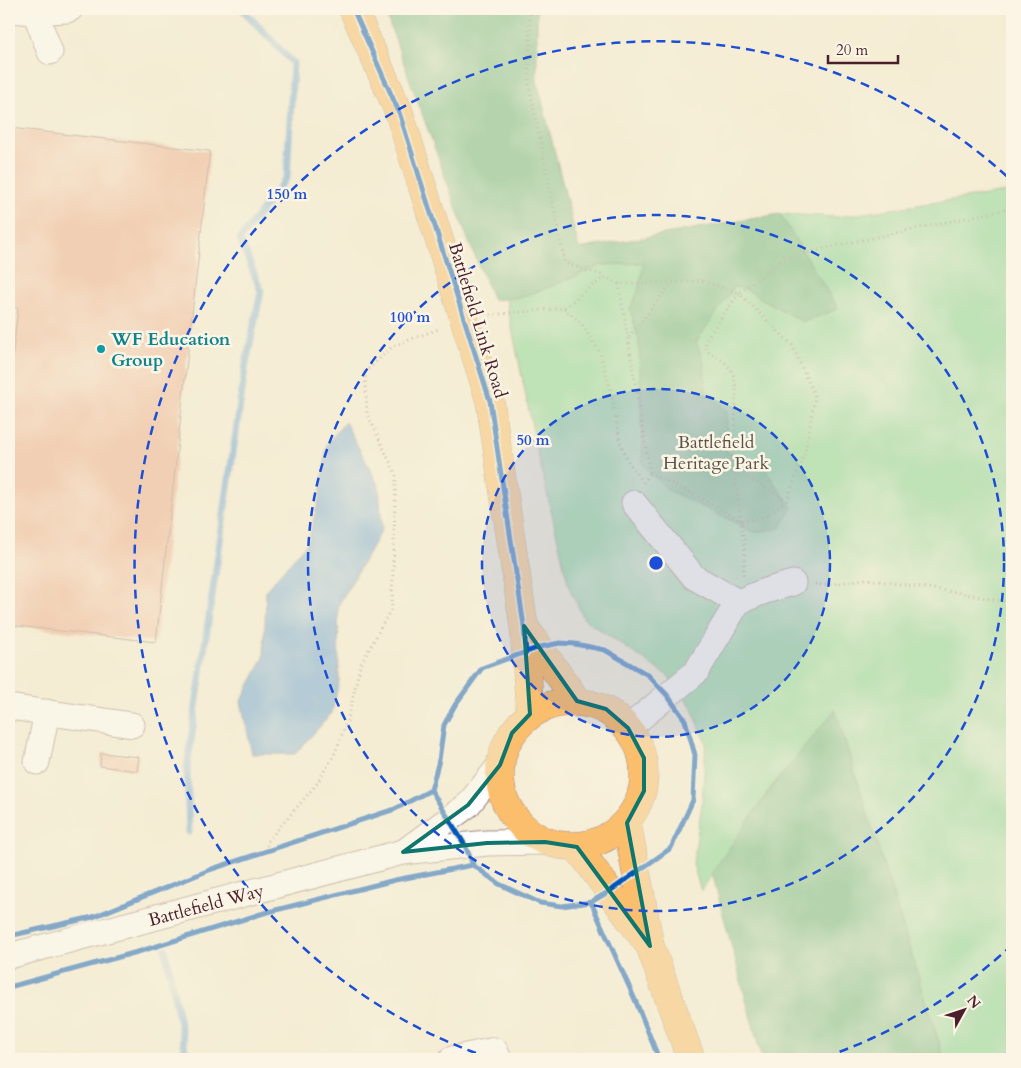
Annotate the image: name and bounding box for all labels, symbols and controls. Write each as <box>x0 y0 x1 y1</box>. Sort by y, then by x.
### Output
scale bar <box>828 32 898 64</box>
text: 20 m <box>836 40 868 60</box>
text: 150 m <box>267 184 308 204</box>
street label: Battlefield Link Road <box>442 239 513 401</box>
text: 100 m <box>390 307 431 327</box>
place label: WF Education Group <box>110 327 231 373</box>
marker: WF Education Group <box>95 343 107 355</box>
text: 50 m <box>516 430 550 450</box>
park label: Battlefield Heritage Park <box>663 430 769 476</box>
centre of rings <box>647 554 665 572</box>
street label: Battlefield Way <box>146 878 267 933</box>
north arrow <box>938 986 988 1036</box>
text: N <box>962 991 985 1013</box>

